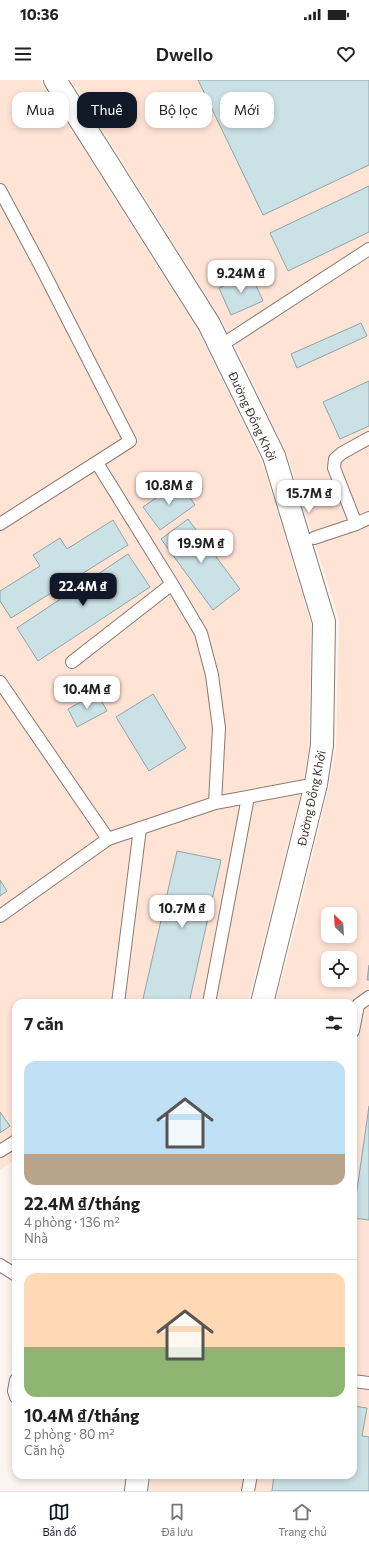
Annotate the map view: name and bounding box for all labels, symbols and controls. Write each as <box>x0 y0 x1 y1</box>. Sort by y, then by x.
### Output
text: 10:36 <box>20 5 59 23</box>
icon: menu <box>12 43 34 65</box>
text: Dwello <box>156 43 213 65</box>
icon: heart <box>335 43 357 65</box>
chip: Mua <box>12 92 69 128</box>
chip: Thuê <box>77 92 137 128</box>
chip: Bộ lọc <box>145 92 212 128</box>
chip: Mới <box>220 92 274 128</box>
pin: 9.24M ₫ <box>204 260 278 294</box>
text: 9.24M ₫ <box>217 265 265 281</box>
street label: Đường Đồng Khởi <box>226 368 280 463</box>
pin: 10.8M ₫ <box>132 472 206 506</box>
text: 10.8M ₫ <box>145 477 193 493</box>
pin: 15.7M ₫ <box>272 480 346 514</box>
text: 15.7M ₫ <box>286 485 332 501</box>
pin: 19.9M ₫ <box>164 530 238 564</box>
text: 19.9M ₫ <box>177 535 225 551</box>
pin: 22.4M ₫ <box>46 573 120 607</box>
text: 22.4M ₫ <box>59 578 107 594</box>
pin: 10.4M ₫ <box>50 676 124 710</box>
text: 10.4M ₫ <box>63 681 111 697</box>
street label: Đường Đồng Khởi <box>294 749 328 848</box>
pin: 10.7M ₫ <box>145 895 219 929</box>
text: 10.7M ₫ <box>158 900 206 916</box>
north arrow <box>321 907 357 943</box>
map controls <box>321 907 357 987</box>
button: locate <box>321 951 357 987</box>
icon: filters <box>323 1012 345 1034</box>
text: 7 căn <box>24 1013 64 1034</box>
icon: home <box>149 1087 221 1159</box>
text: 22.4M ₫/tháng <box>24 1193 140 1214</box>
text: 4 phòng · 136 m² <box>24 1214 120 1230</box>
text: Nhà <box>24 1230 48 1246</box>
icon: home <box>149 1299 221 1371</box>
text: 10.4M ₫/tháng <box>24 1405 139 1426</box>
text: 2 phòng · 80 m² <box>24 1426 115 1442</box>
text: Căn hộ <box>24 1442 65 1458</box>
tab: Bản đồ <box>42 1501 77 1538</box>
tab: Đã lưu <box>161 1501 193 1538</box>
tab: Trang chủ <box>278 1501 327 1538</box>

